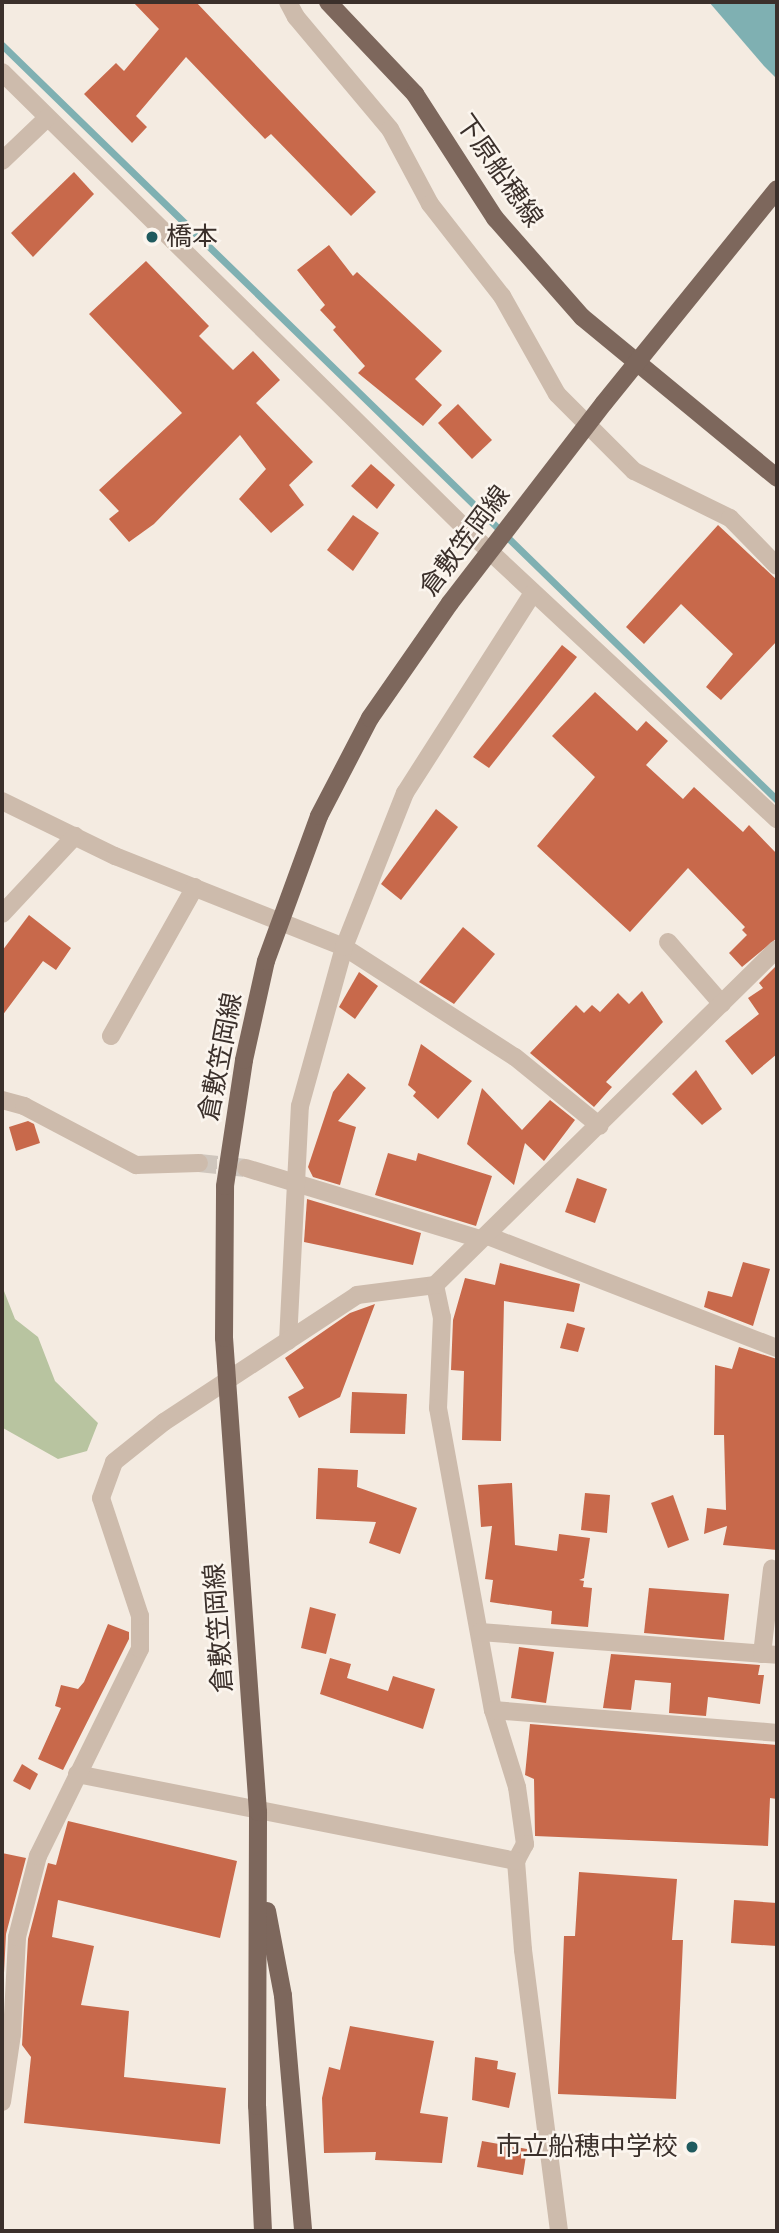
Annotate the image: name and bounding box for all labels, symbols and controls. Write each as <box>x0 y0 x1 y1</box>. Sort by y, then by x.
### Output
street label: 下原船穂線 <box>449 109 549 233</box>
place label: 橋本 <box>166 221 218 253</box>
marker: 橋本 <box>144 229 160 245</box>
street label: 倉敷笠岡線 <box>413 480 517 602</box>
street label: 倉敷笠岡線 <box>193 990 249 1124</box>
street label: 倉敷笠岡線 <box>199 1562 239 1694</box>
place label: 市立船穂中学校 <box>496 2131 678 2163</box>
marker: 市立船穂中学校 <box>684 2139 700 2155</box>

